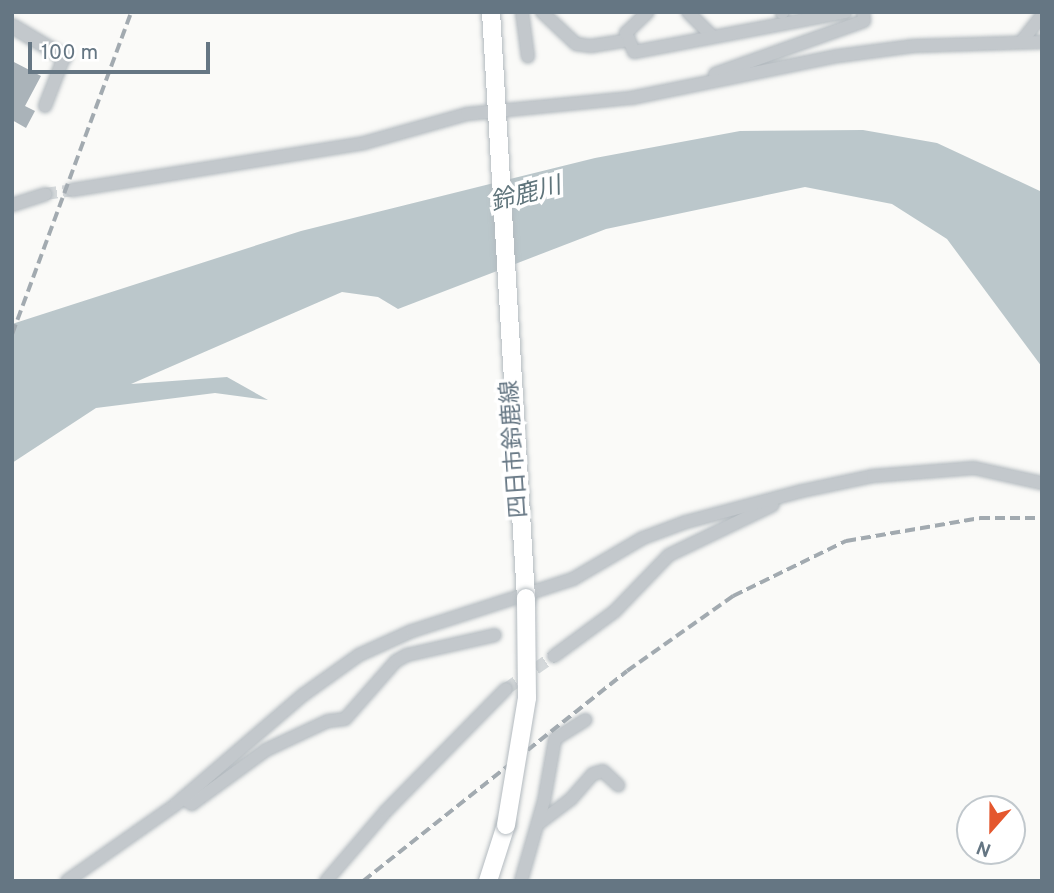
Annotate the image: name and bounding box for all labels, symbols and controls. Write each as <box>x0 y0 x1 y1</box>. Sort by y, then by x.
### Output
scale bar <box>32 28 214 72</box>
text: 100 m <box>41 40 98 67</box>
water label: 鈴鹿川 <box>487 173 565 219</box>
street label: 四日市鈴鹿線 <box>497 379 535 519</box>
north arrow <box>956 795 1026 865</box>
text: N <box>974 834 995 861</box>

